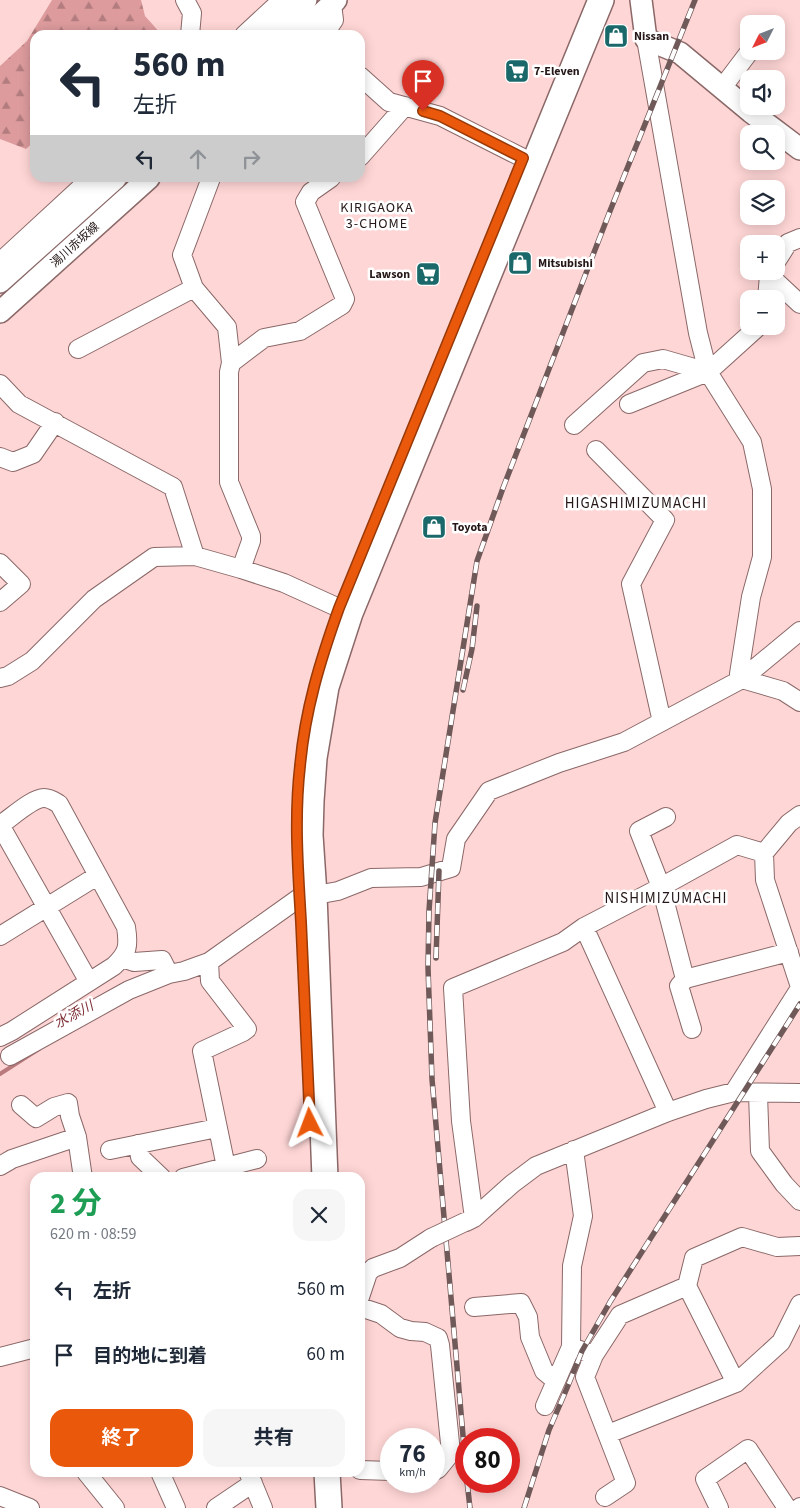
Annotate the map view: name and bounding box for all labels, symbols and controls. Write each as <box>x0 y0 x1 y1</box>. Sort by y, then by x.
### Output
north arrow <box>740 15 785 60</box>
map controls <box>740 15 785 335</box>
shop icon: Nissan <box>603 23 629 49</box>
place label: Nissan <box>634 28 669 45</box>
text: 560 m <box>133 40 225 90</box>
icon: left <box>50 50 115 115</box>
supermarket icon: 7-Eleven <box>504 58 530 84</box>
pin <box>402 60 444 111</box>
place label: 7-Eleven <box>534 63 580 80</box>
icon: arrive <box>409 67 437 95</box>
button: sound <box>740 70 785 115</box>
text: 左折 <box>133 89 177 121</box>
button: search <box>740 125 785 170</box>
icon: left <box>131 145 159 173</box>
icon: ahead <box>184 145 212 173</box>
icon: right <box>237 145 265 173</box>
button: layers <box>740 180 785 225</box>
district label: KIRIGAOKA 3-CHOME <box>340 198 414 234</box>
street label: 湯川赤坂線 <box>47 219 103 271</box>
button: + <box>740 235 785 280</box>
shop icon: Mitsubishi <box>507 250 533 276</box>
place label: Mitsubishi <box>538 255 593 272</box>
supermarket icon: Lawson <box>415 261 441 287</box>
place label: Lawson <box>369 266 410 283</box>
button: − <box>740 290 785 335</box>
district label: HIGASHIMIZUMACHI <box>565 493 707 514</box>
shop icon: Toyota <box>421 514 447 540</box>
place label: Toyota <box>452 519 488 536</box>
district label: NISHIMIZUMACHI <box>604 888 728 909</box>
water label: 水添川 <box>51 995 99 1034</box>
position arrow <box>283 1096 335 1148</box>
text: 2 分 <box>50 1182 102 1225</box>
button: close <box>293 1189 345 1241</box>
text: 620 m · 08:59 <box>50 1223 137 1245</box>
icon: left <box>50 1276 78 1304</box>
text: 560 m <box>297 1276 345 1303</box>
text: 左折 <box>93 1278 131 1305</box>
icon: arrive <box>50 1341 78 1369</box>
text: 60 m <box>307 1341 345 1368</box>
text: 目的地に到着 <box>93 1343 207 1370</box>
button: 終了 <box>50 1409 193 1467</box>
button: 共有 <box>203 1409 345 1467</box>
speed limit sign: 80 <box>455 1428 520 1493</box>
text: 76 <box>399 1436 426 1472</box>
text: km/h <box>399 1464 426 1481</box>

